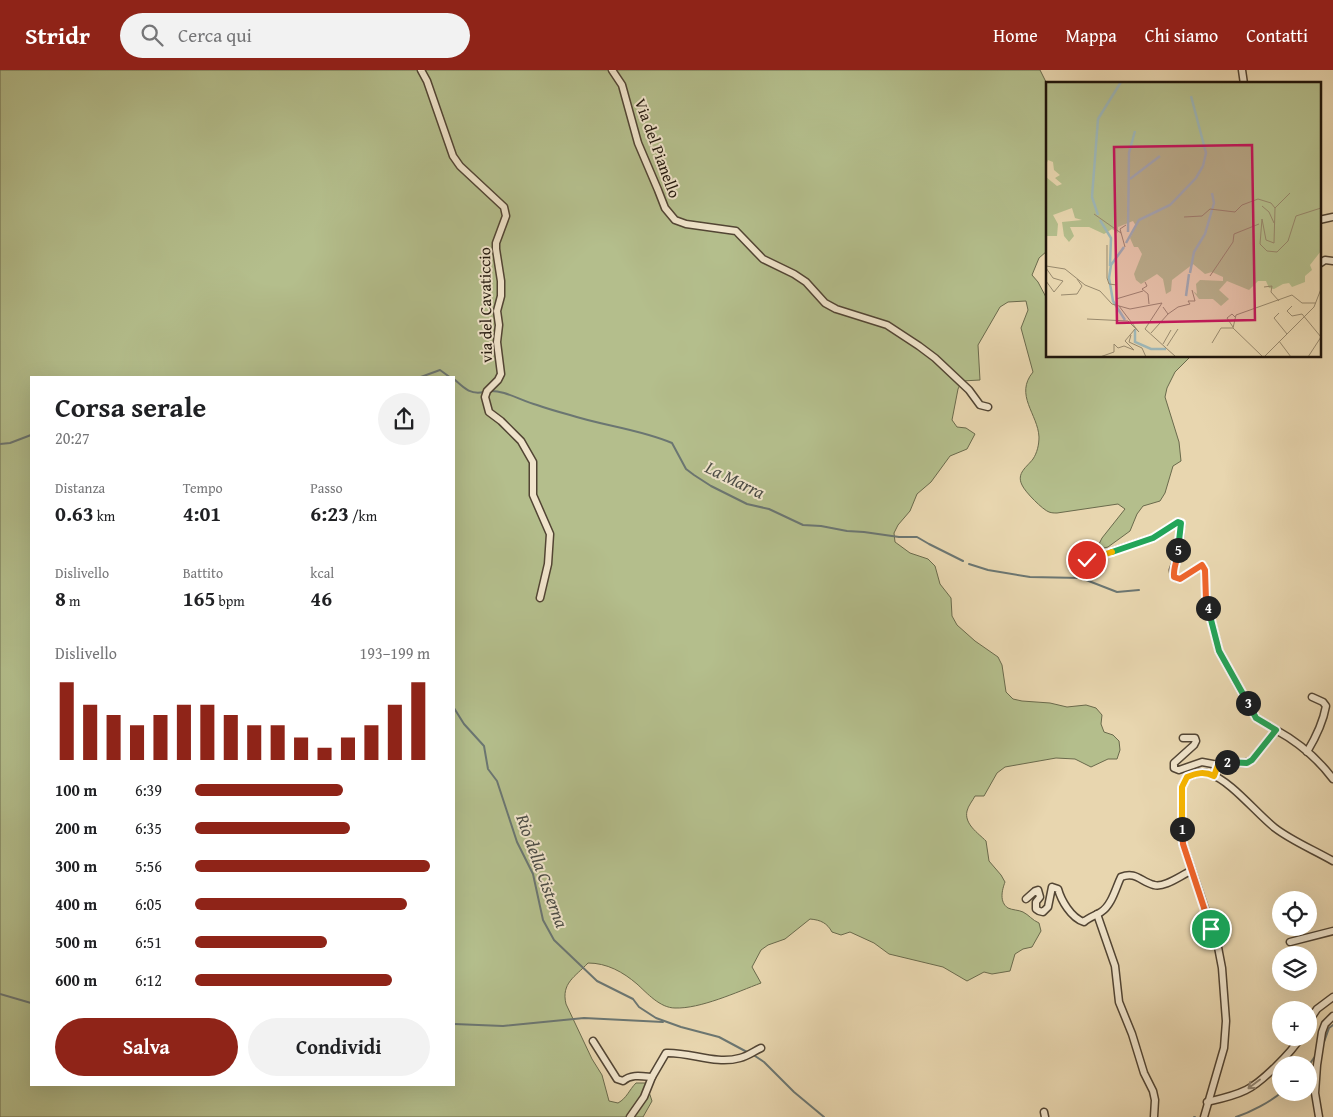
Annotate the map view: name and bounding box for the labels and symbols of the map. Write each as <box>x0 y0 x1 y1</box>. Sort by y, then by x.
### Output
inset map <box>1046 82 1320 358</box>
street label: Via del Pianello <box>629 95 687 201</box>
street label: via del Cavaticcio <box>472 247 498 363</box>
water label: La Marra <box>700 453 770 506</box>
pin: 5 <box>1166 538 1190 562</box>
pin <box>1066 539 1108 581</box>
pin: 4 <box>1196 596 1220 620</box>
pin: 3 <box>1236 690 1260 716</box>
pin: 2 <box>1214 750 1240 774</box>
water label: Rio della Cisterna <box>509 809 576 932</box>
pin: 1 <box>1170 816 1194 842</box>
pin <box>1190 908 1232 950</box>
one-way arrow <box>1248 1079 1261 1090</box>

